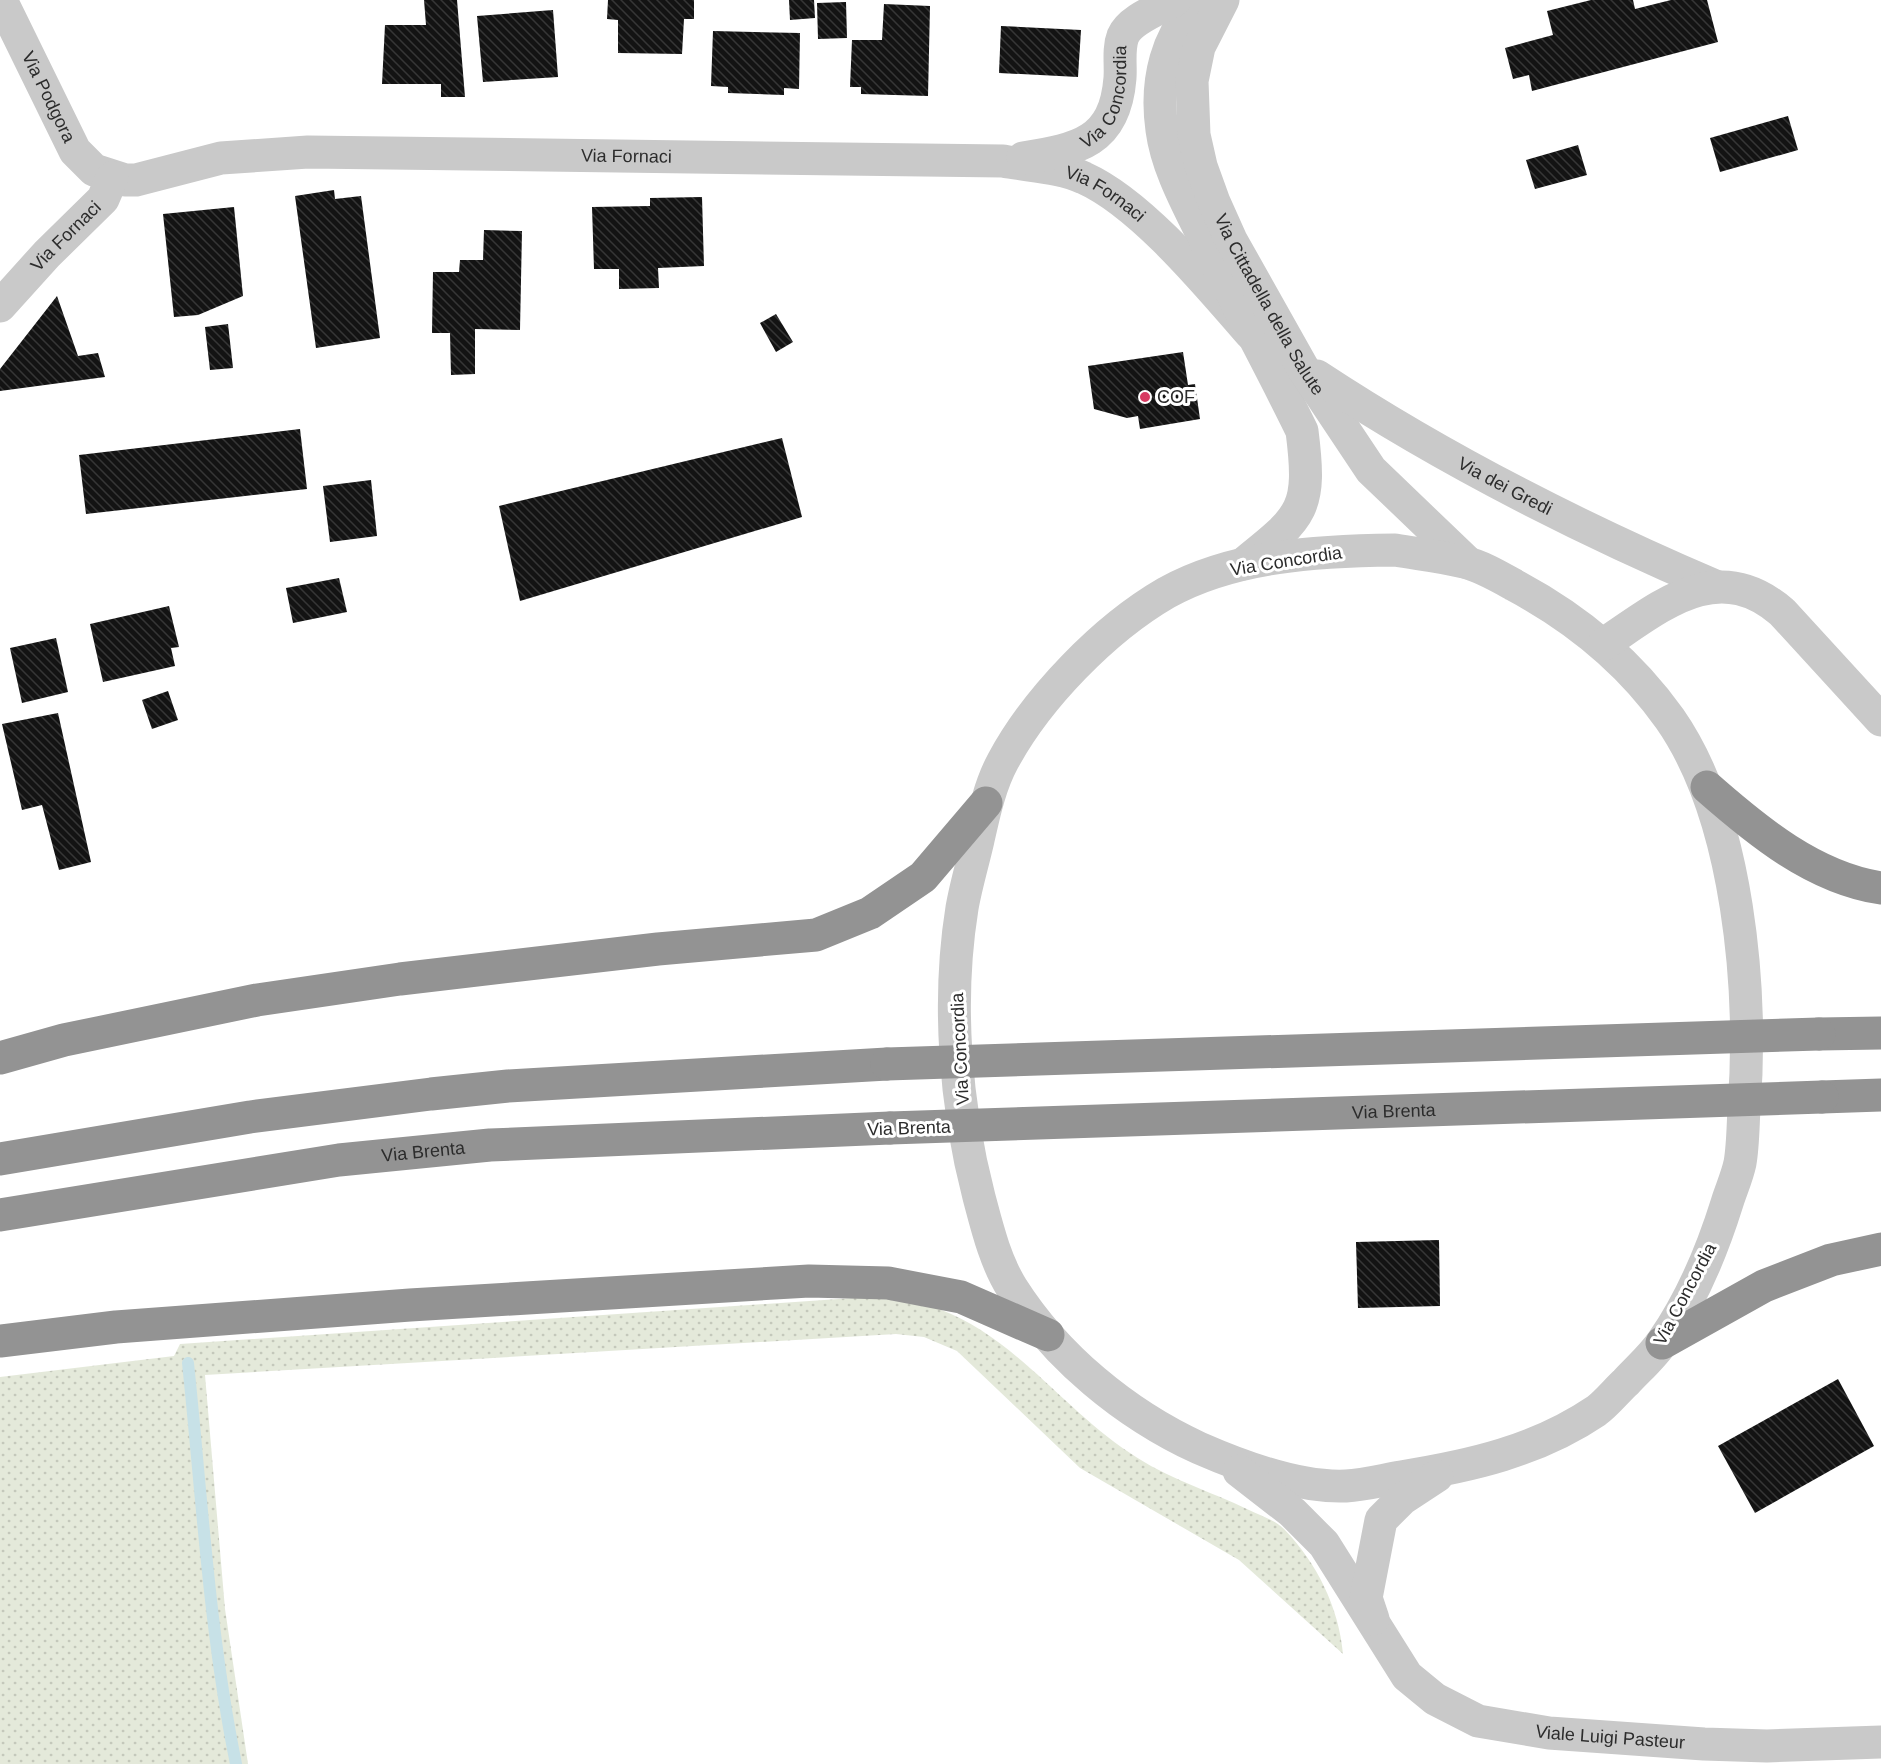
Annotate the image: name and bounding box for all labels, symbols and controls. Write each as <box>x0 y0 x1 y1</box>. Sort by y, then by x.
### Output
street label: Via Concordia <box>1077 44 1131 152</box>
street label: Via Podgora <box>18 48 80 147</box>
street label: Via Fornaci <box>581 146 672 167</box>
street label: Via Fornaci <box>1063 162 1149 226</box>
street label: Via Fornaci <box>27 197 105 275</box>
street label: Via Cittadella della Salute <box>1211 211 1328 399</box>
place label: COF <box>1157 387 1195 407</box>
marker: COF <box>1138 390 1152 404</box>
street label: Via dei Gredi <box>1454 453 1555 519</box>
street label: Via Concordia <box>1229 542 1344 580</box>
street label: Via Concordia <box>947 991 973 1106</box>
street label: Via Brenta <box>1352 1100 1437 1123</box>
street label: Via Brenta <box>867 1117 952 1139</box>
street label: Via Brenta <box>380 1137 467 1166</box>
street label: Via Concordia <box>1650 1239 1721 1348</box>
street label: Viale Luigi Pasteur <box>1534 1721 1686 1753</box>

